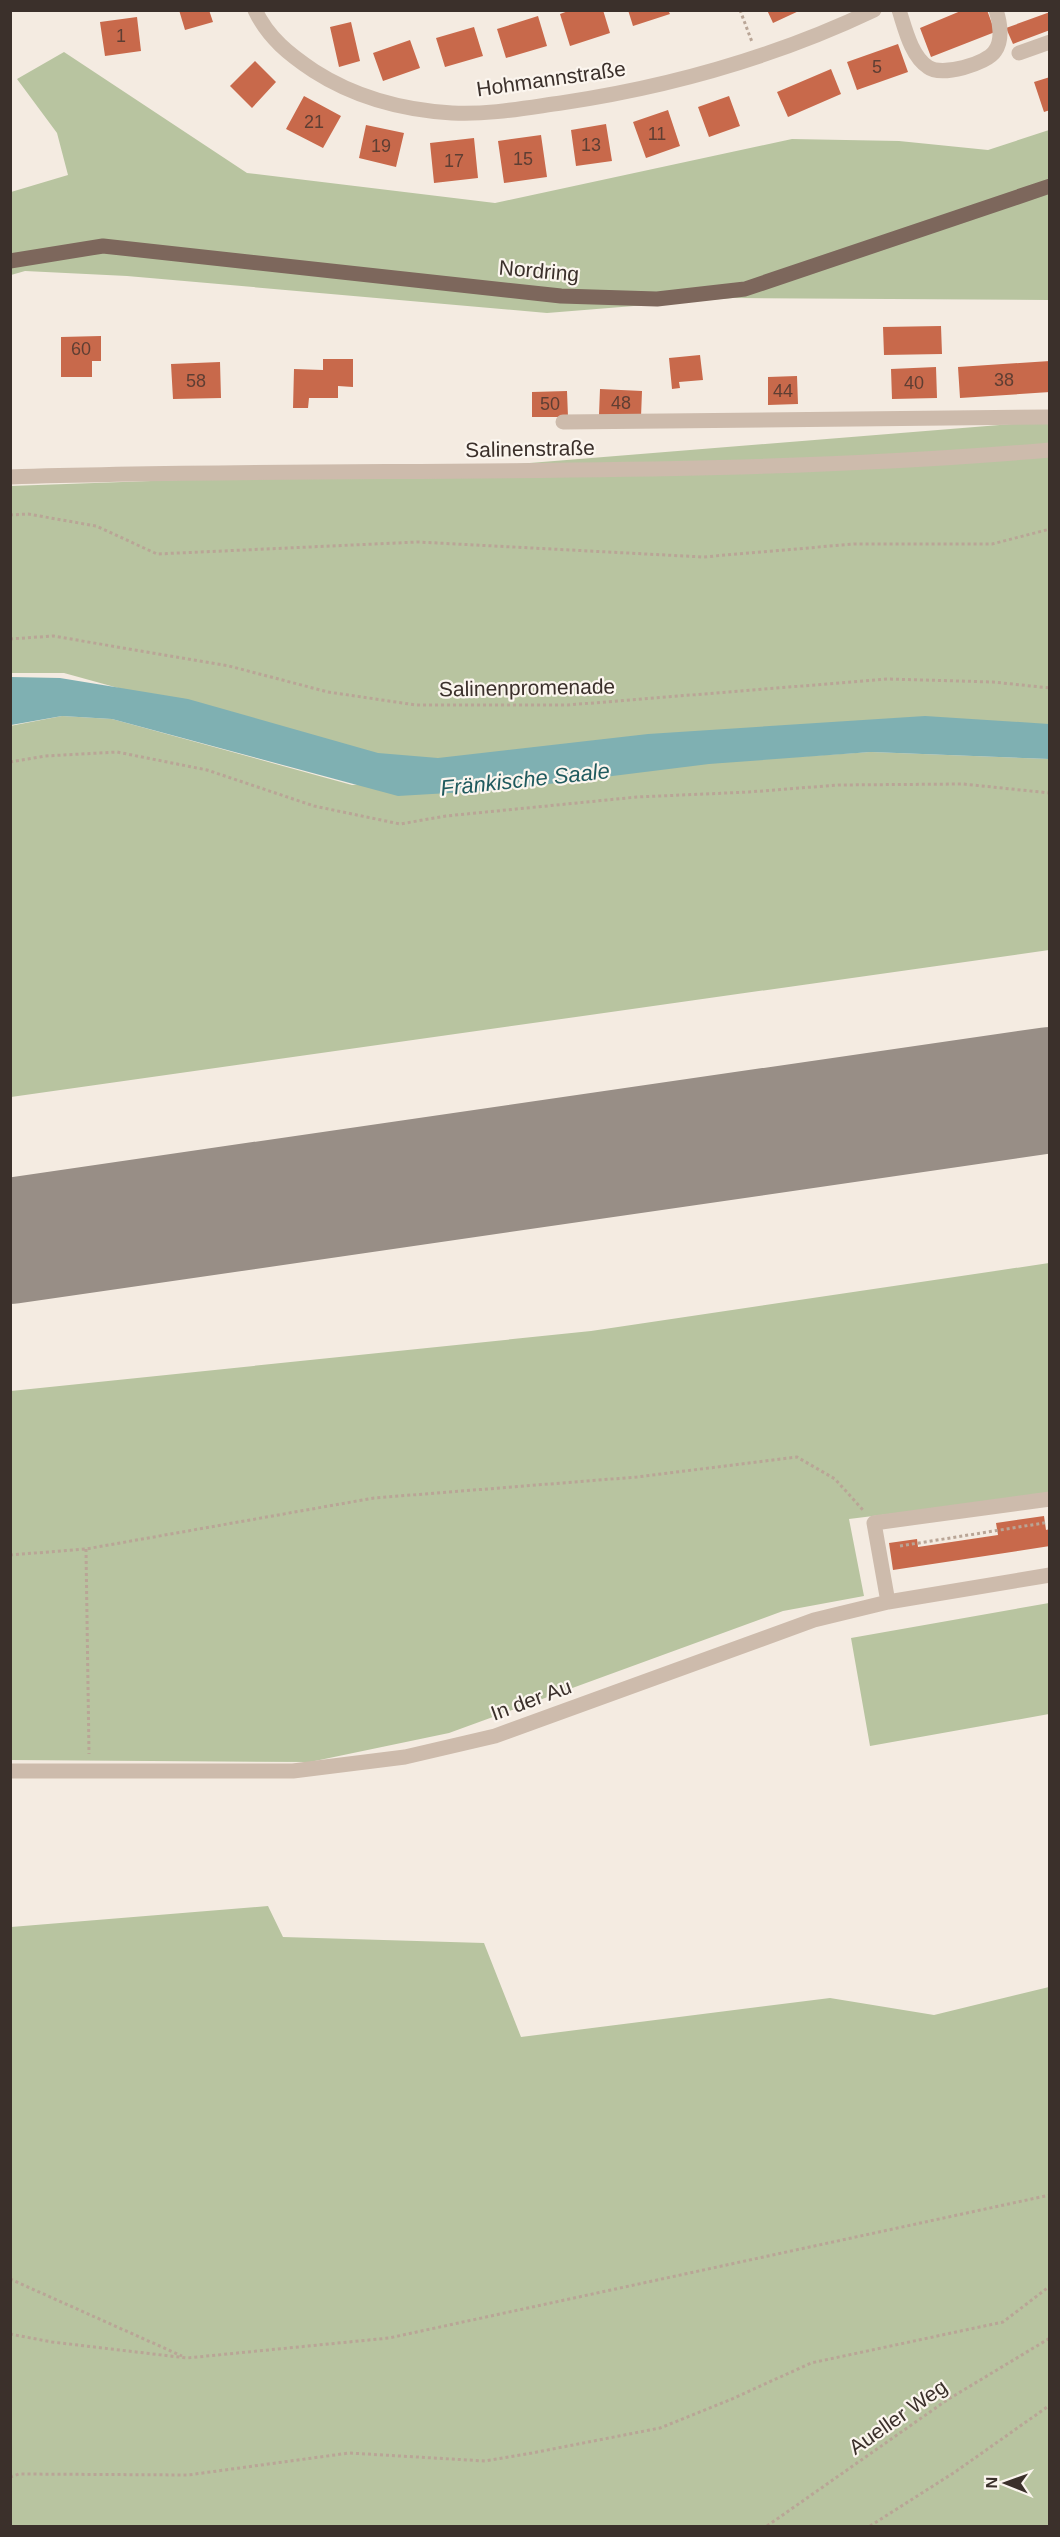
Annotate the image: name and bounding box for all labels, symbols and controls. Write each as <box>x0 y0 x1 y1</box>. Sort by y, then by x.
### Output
house number: 1 <box>116 26 126 46</box>
street label: Hohmannstraße <box>475 57 627 100</box>
house number: 5 <box>872 57 882 77</box>
house number: 21 <box>304 112 324 132</box>
house number: 11 <box>648 124 666 144</box>
house number: 13 <box>581 135 601 155</box>
house number: 19 <box>371 136 391 156</box>
house number: 15 <box>513 149 533 169</box>
house number: 17 <box>444 151 464 171</box>
street label: Nordring <box>498 256 580 285</box>
house number: 60 <box>71 339 91 359</box>
house number: 38 <box>994 370 1014 390</box>
house number: 58 <box>186 371 206 391</box>
house number: 40 <box>904 373 924 393</box>
house number: 44 <box>773 381 793 401</box>
house number: 48 <box>611 393 631 413</box>
house number: 50 <box>540 394 560 414</box>
street label: Salinenstraße <box>465 436 595 461</box>
street label: Salinenpromenade <box>439 674 615 701</box>
water label: Fränkische Saale <box>439 758 611 801</box>
street label: In der Au <box>487 1674 574 1725</box>
street label: Aueller Weg <box>844 2374 951 2459</box>
north arrow <box>976 2453 1036 2513</box>
text: N <box>983 2477 1000 2489</box>

